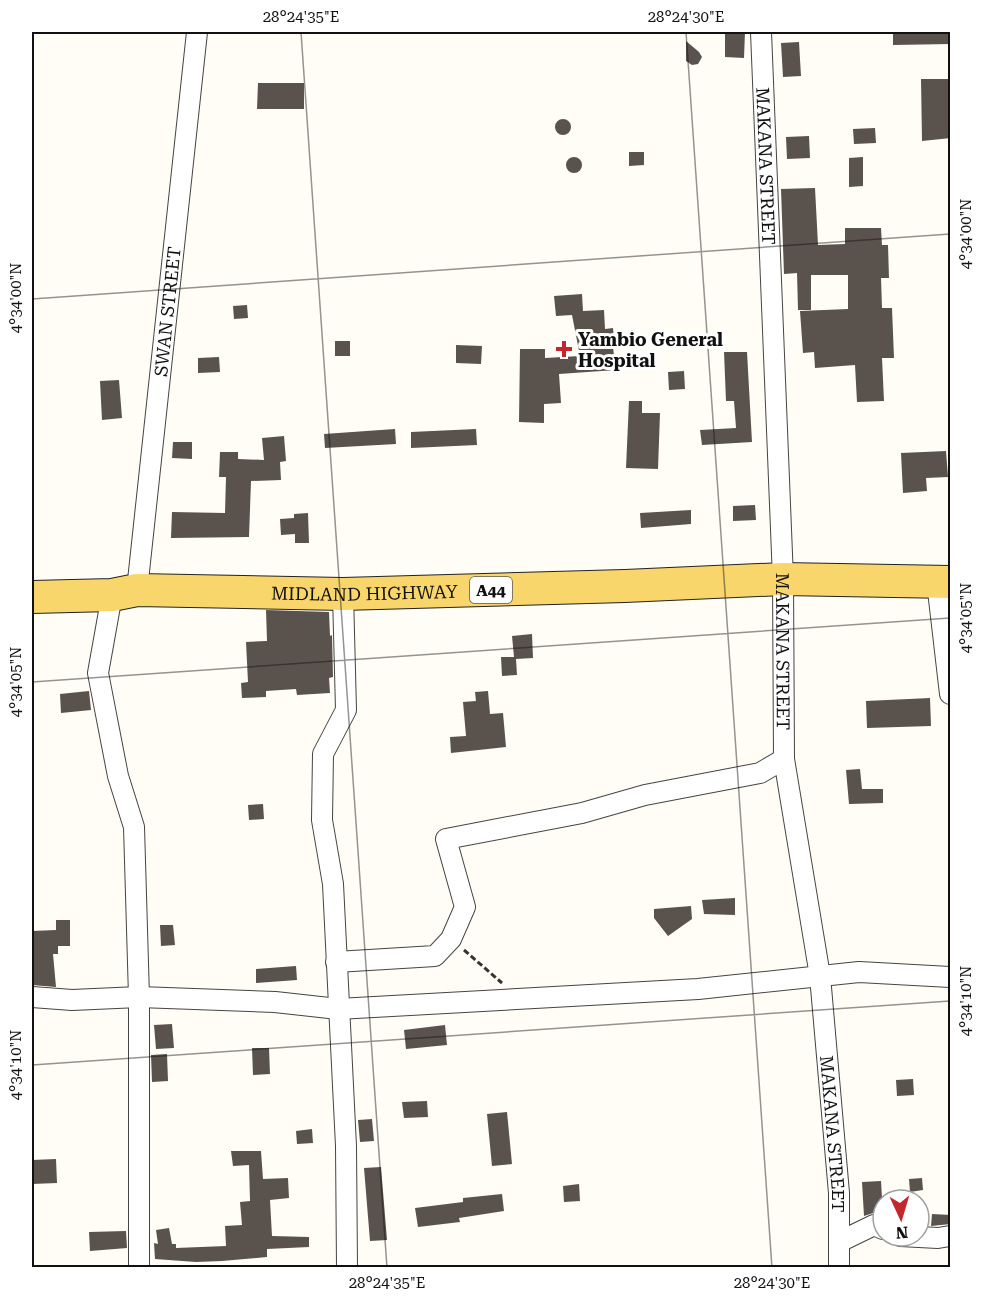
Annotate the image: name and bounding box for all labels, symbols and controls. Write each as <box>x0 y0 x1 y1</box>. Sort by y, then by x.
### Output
text: 28°24'35"E <box>263 8 339 26</box>
text: 28°24'30"E <box>648 8 724 26</box>
street label: MAKANA STREET <box>753 87 780 245</box>
text: 4°34'00"N <box>957 199 975 269</box>
street label: SWAN STREET <box>150 246 184 378</box>
text: 4°34'00"N <box>7 263 25 333</box>
place label: Yambio General Hospital <box>578 329 723 371</box>
marker: Yambio General Hospital <box>555 340 573 358</box>
street label: MAKANA STREET <box>772 573 794 730</box>
road number: A44 <box>470 577 512 603</box>
street label: MIDLAND HIGHWAY <box>271 580 459 605</box>
text: 4°34'05"N <box>957 583 975 653</box>
text: 4°34'05"N <box>7 647 25 717</box>
text: 4°34'10"N <box>957 966 975 1036</box>
text: 4°34'10"N <box>7 1030 25 1100</box>
street label: MAKANA STREET <box>816 1055 850 1213</box>
north arrow <box>871 1188 931 1248</box>
text: N <box>895 1223 909 1242</box>
text: 28°24'35"E <box>349 1274 425 1292</box>
text: 28°24'30"E <box>734 1274 810 1292</box>

